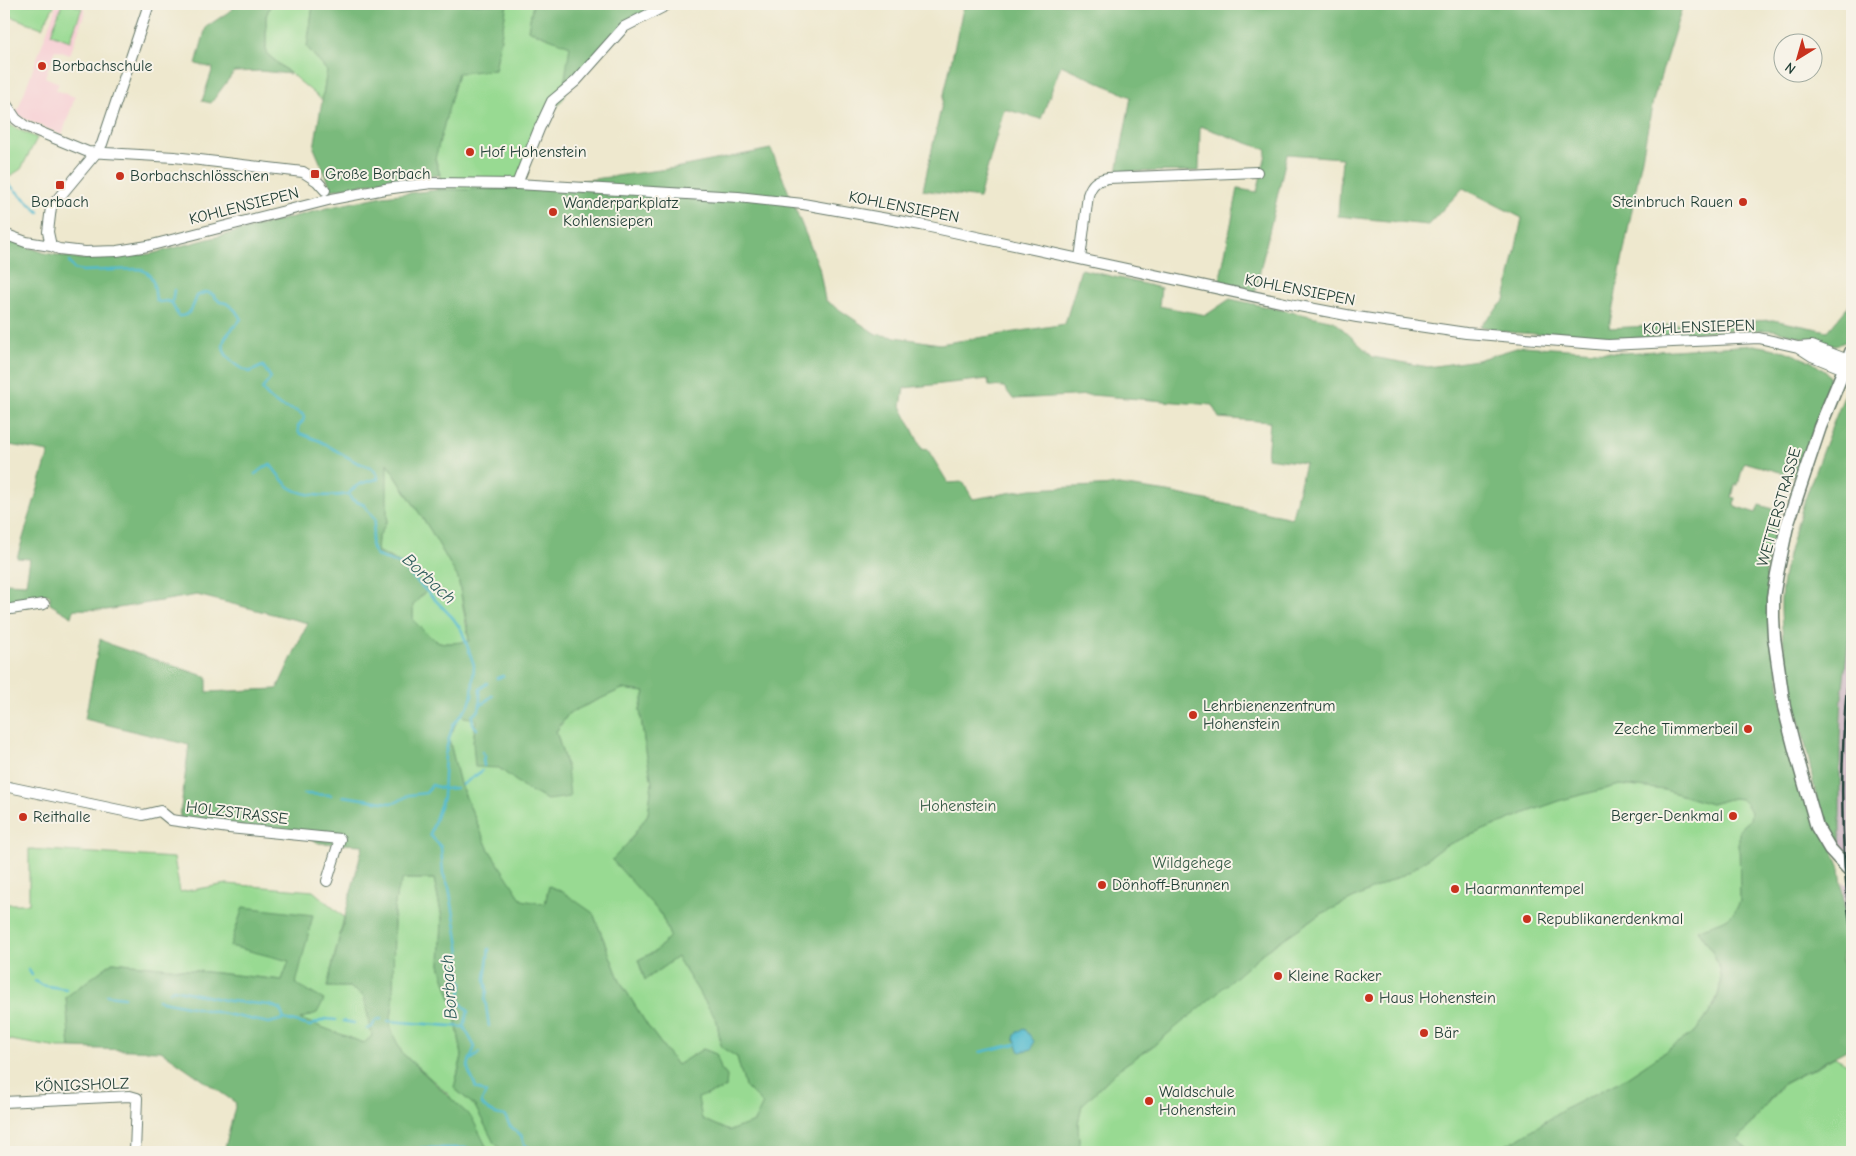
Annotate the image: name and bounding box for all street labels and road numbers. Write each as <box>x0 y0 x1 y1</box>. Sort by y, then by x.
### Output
street label: KOHLENSIEPEN <box>187 184 301 228</box>
street label: KOHLENSIEPEN <box>847 187 961 227</box>
street label: KOHLENSIEPEN <box>1243 270 1357 310</box>
street label: KOHLENSIEPEN <box>1643 316 1755 338</box>
street label: WETTERSTRASSE <box>1753 445 1805 569</box>
street label: HOLZSTRASSE <box>185 798 289 828</box>
street label: KÖNIGSHOLZ <box>35 1074 129 1096</box>

